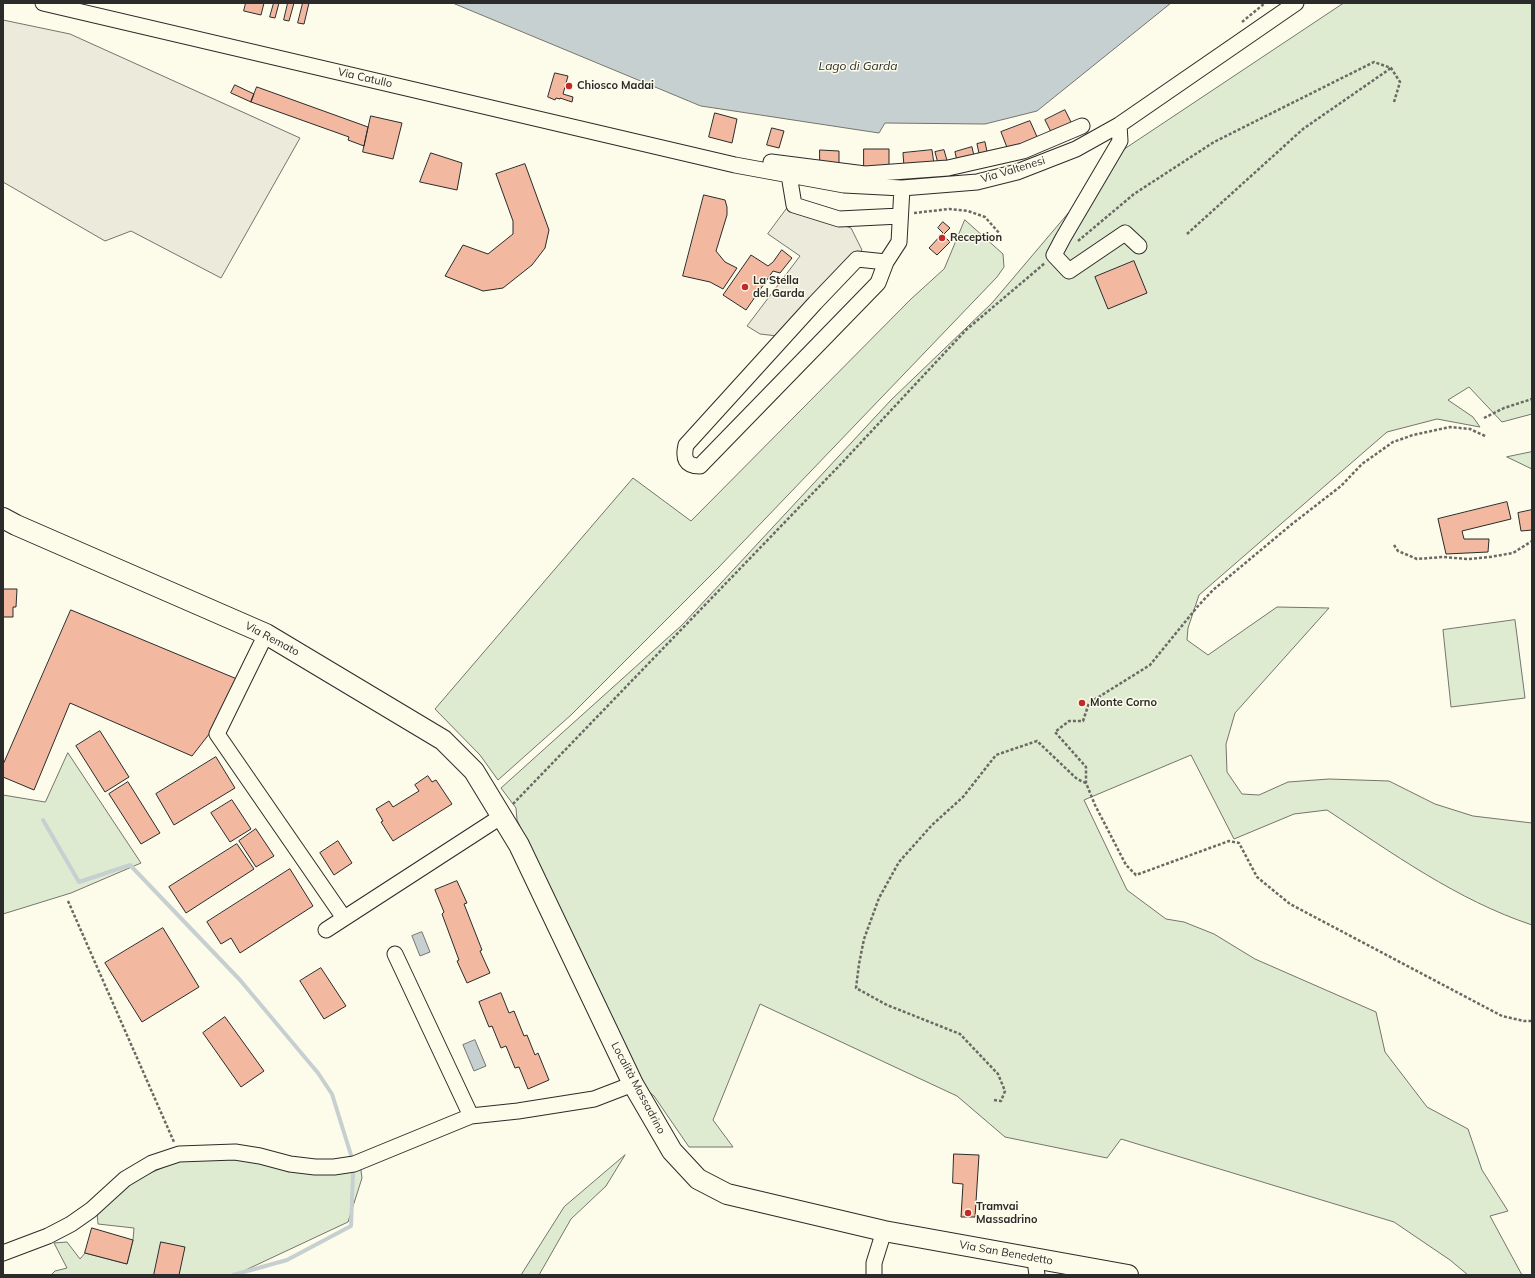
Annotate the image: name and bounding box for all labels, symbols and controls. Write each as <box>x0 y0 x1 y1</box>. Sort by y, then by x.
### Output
water label: Lago di Garda <box>819 59 897 73</box>
street label: Via Catullo <box>337 65 393 91</box>
place label: Chiosco Madai <box>577 79 654 93</box>
marker: Chiosco Madai <box>564 81 574 91</box>
street label: Via Valtenesi <box>979 154 1047 186</box>
place label: Reception <box>950 231 1002 245</box>
marker: Reception <box>937 233 947 243</box>
place label: La Stella del Garda <box>753 274 805 300</box>
marker: La Stella del Garda <box>740 282 750 292</box>
street label: Via Remato <box>243 619 301 659</box>
place label: Monte Corno <box>1090 696 1157 710</box>
marker: Monte Corno <box>1077 698 1087 708</box>
street label: Località Massadrino <box>608 1040 668 1136</box>
place label: Tramvai Massadrino <box>976 1200 1037 1226</box>
marker: Tramvai Massadrino <box>963 1208 973 1218</box>
street label: Via San Benedetto <box>958 1238 1054 1268</box>

